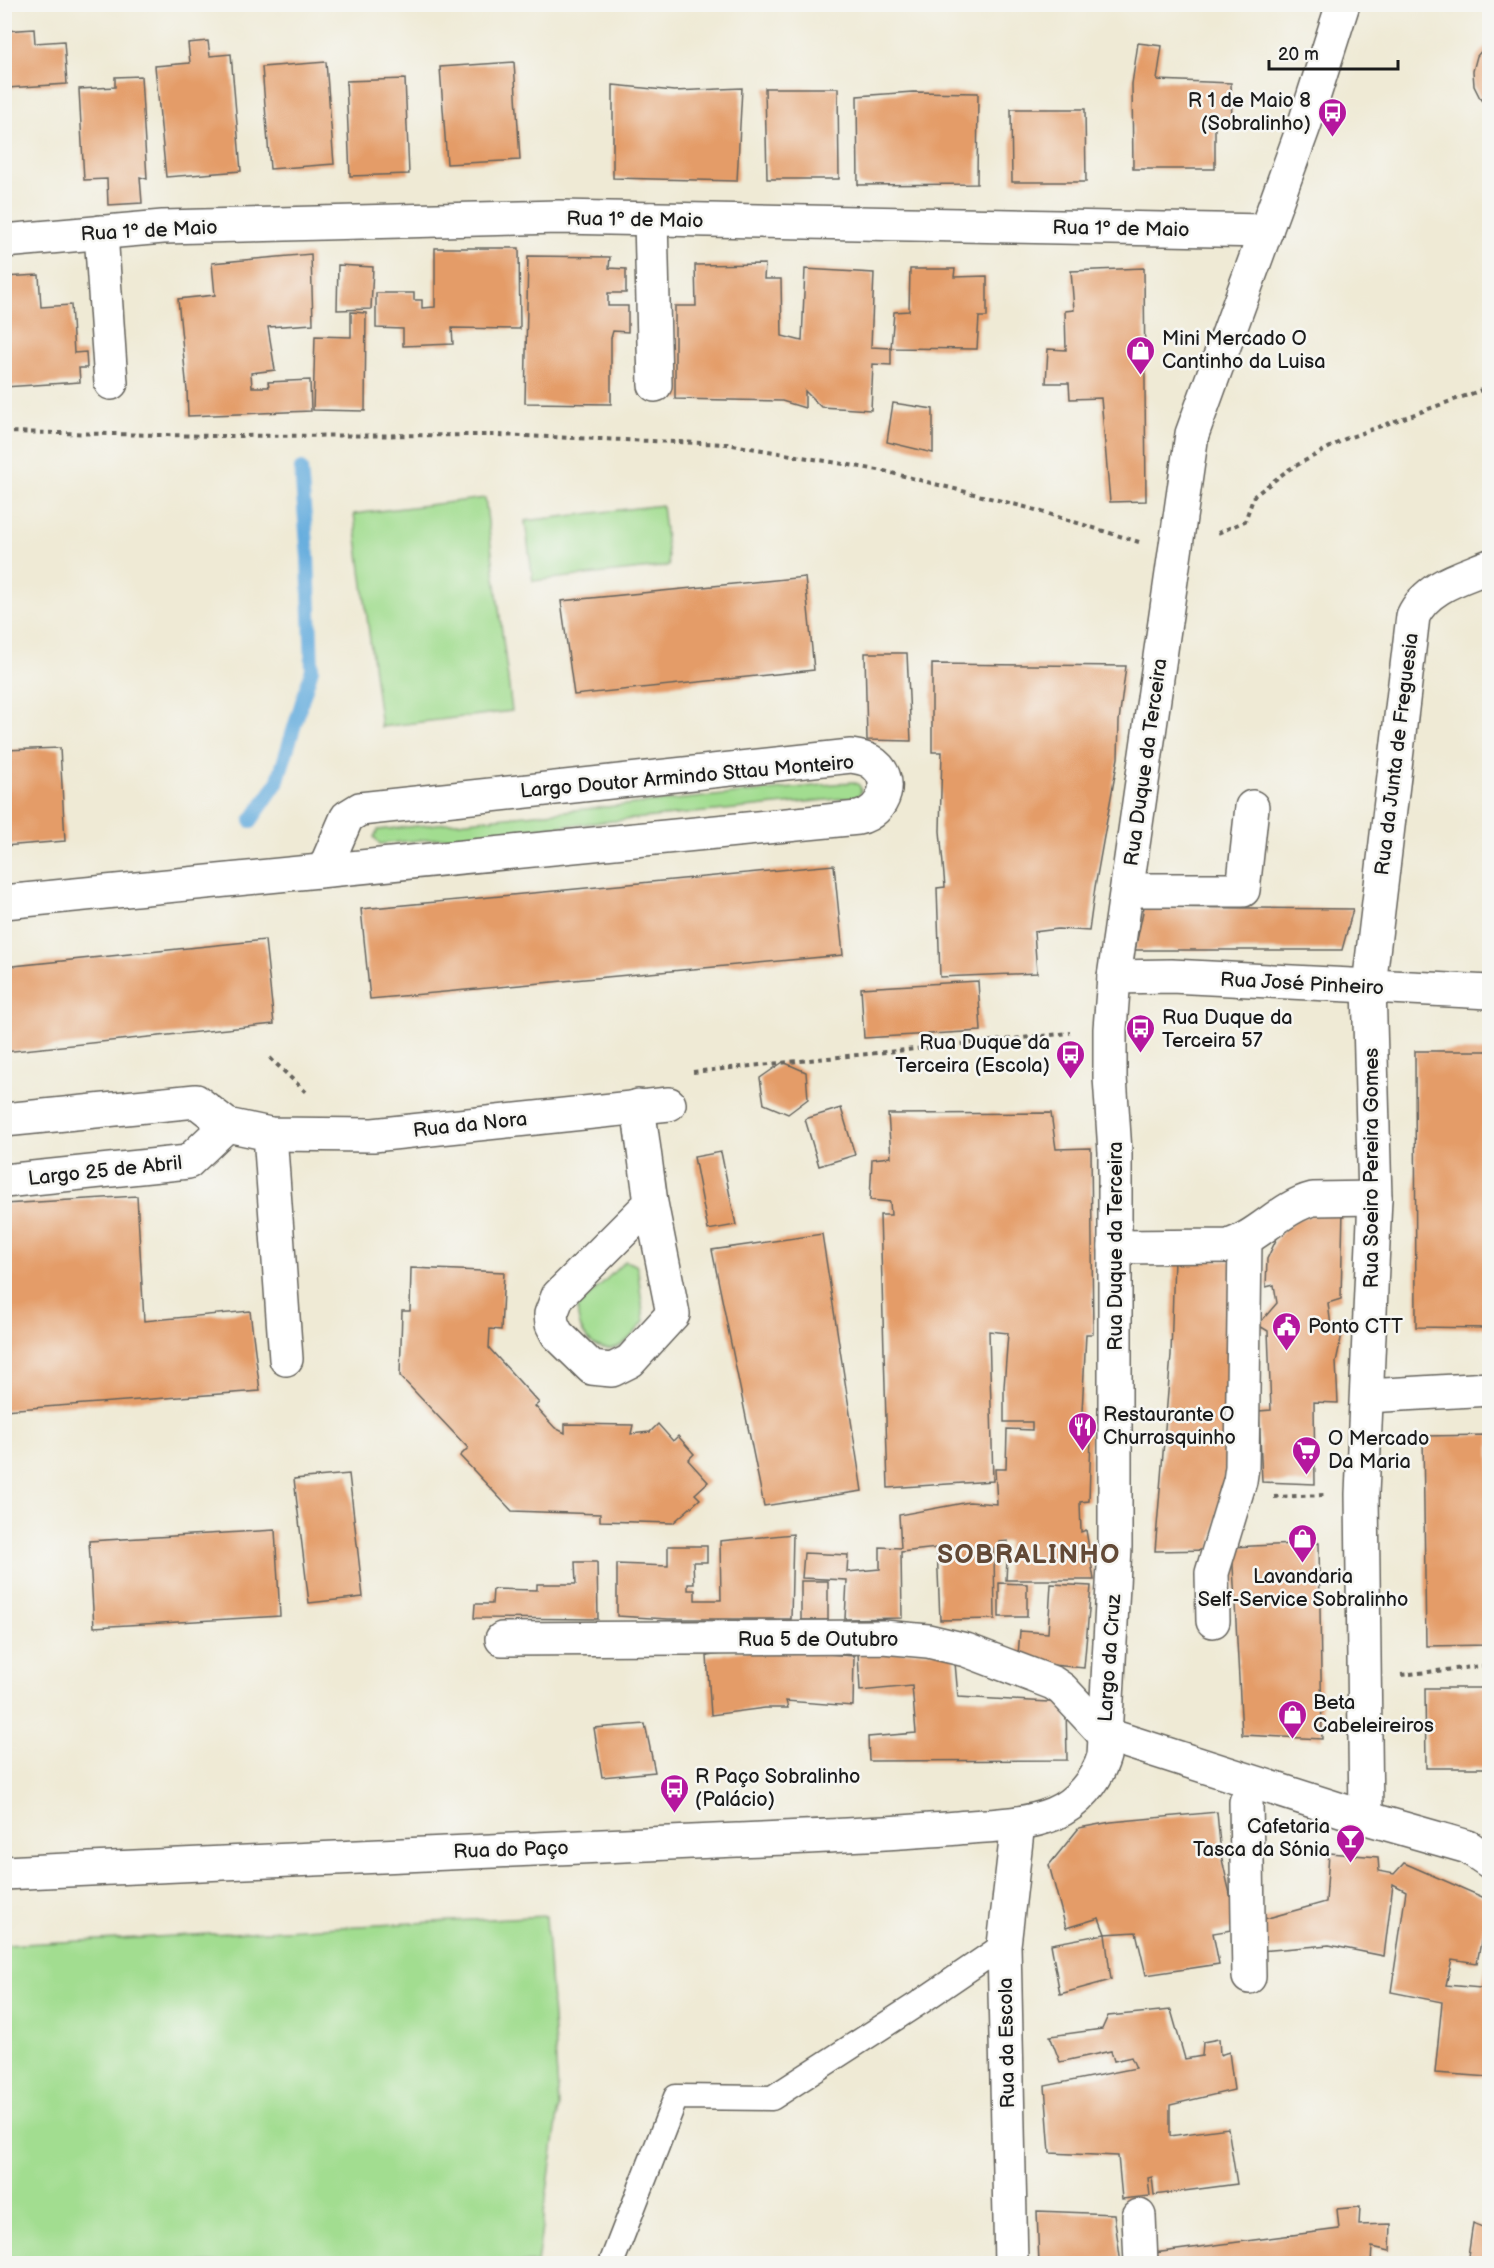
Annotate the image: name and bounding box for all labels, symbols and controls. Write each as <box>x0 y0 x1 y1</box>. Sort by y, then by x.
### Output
scale bar <box>1269 33 1398 71</box>
text: 20 m <box>1278 44 1319 65</box>
place label: R 1 de Maio 8 (Sobralinho) <box>1188 89 1311 136</box>
bus stop icon: R 1 de Maio 8 (Sobralinho) <box>1316 96 1348 138</box>
street label: Rua 1º de Maio <box>566 207 704 233</box>
street label: Rua 1º de Maio <box>80 215 218 247</box>
street label: Rua 1º de Maio <box>1052 216 1190 242</box>
place label: Mini Mercado O Cantinho da Luisa <box>1162 327 1325 374</box>
shop icon: Mini Mercado O Cantinho da Luisa <box>1125 334 1157 376</box>
street label: Rua da Junta de Freguesia <box>1370 632 1424 877</box>
street label: Rua Duque da Terceira <box>1120 657 1172 867</box>
street label: Largo Doutor Armindo Sttau Monteiro <box>519 750 855 804</box>
street label: Rua José Pinheiro <box>1219 968 1385 1000</box>
place label: Rua Duque da Terceira 57 <box>1162 1006 1293 1053</box>
bus stop icon: Rua Duque da Terceira 57 <box>1125 1012 1157 1054</box>
place label: Rua Duque da Terceira (Escola) <box>895 1031 1050 1078</box>
bus stop icon: Rua Duque da Terceira (Escola) <box>1055 1038 1087 1080</box>
street label: Rua Soeiro Pereira Gomes <box>1360 1048 1384 1288</box>
street label: Rua da Nora <box>412 1107 528 1143</box>
street label: Rua Duque da Terceira <box>1104 1141 1128 1351</box>
street label: Largo 25 de Abril <box>27 1151 183 1191</box>
public building icon: Ponto CTT <box>1271 1310 1303 1352</box>
place label: Ponto CTT <box>1308 1315 1403 1339</box>
place label: Restaurante O Churrasquinho <box>1103 1403 1236 1450</box>
restaurant icon: Restaurante O Churrasquinho <box>1066 1410 1098 1452</box>
place label: O Mercado Da Maria <box>1328 1427 1429 1474</box>
supermarket icon: O Mercado Da Maria <box>1291 1434 1323 1476</box>
shop icon: Lavandaria Self-Service Sobralinho <box>1287 1522 1319 1564</box>
district label: SOBRALINHO <box>937 1540 1121 1571</box>
place label: Lavandaria Self-Service Sobralinho <box>1198 1565 1408 1612</box>
street label: Largo da Cruz <box>1094 1593 1126 1723</box>
street label: Rua 5 de Outubro <box>738 1628 898 1652</box>
place label: Beta Cabeleireiros <box>1313 1691 1434 1738</box>
shop icon: Beta Cabeleireiros <box>1276 1698 1308 1740</box>
place label: R Paço Sobralinho (Palácio) <box>695 1765 860 1812</box>
bus stop icon: R Paço Sobralinho (Palácio) <box>658 1772 690 1814</box>
place label: Cafetaria Tasca da Sónia <box>1193 1815 1330 1862</box>
bar icon: Cafetaria Tasca da Sónia <box>1335 1822 1367 1864</box>
street label: Rua do Paço <box>453 1836 569 1864</box>
street label: Rua da Escola <box>994 1977 1020 2109</box>

